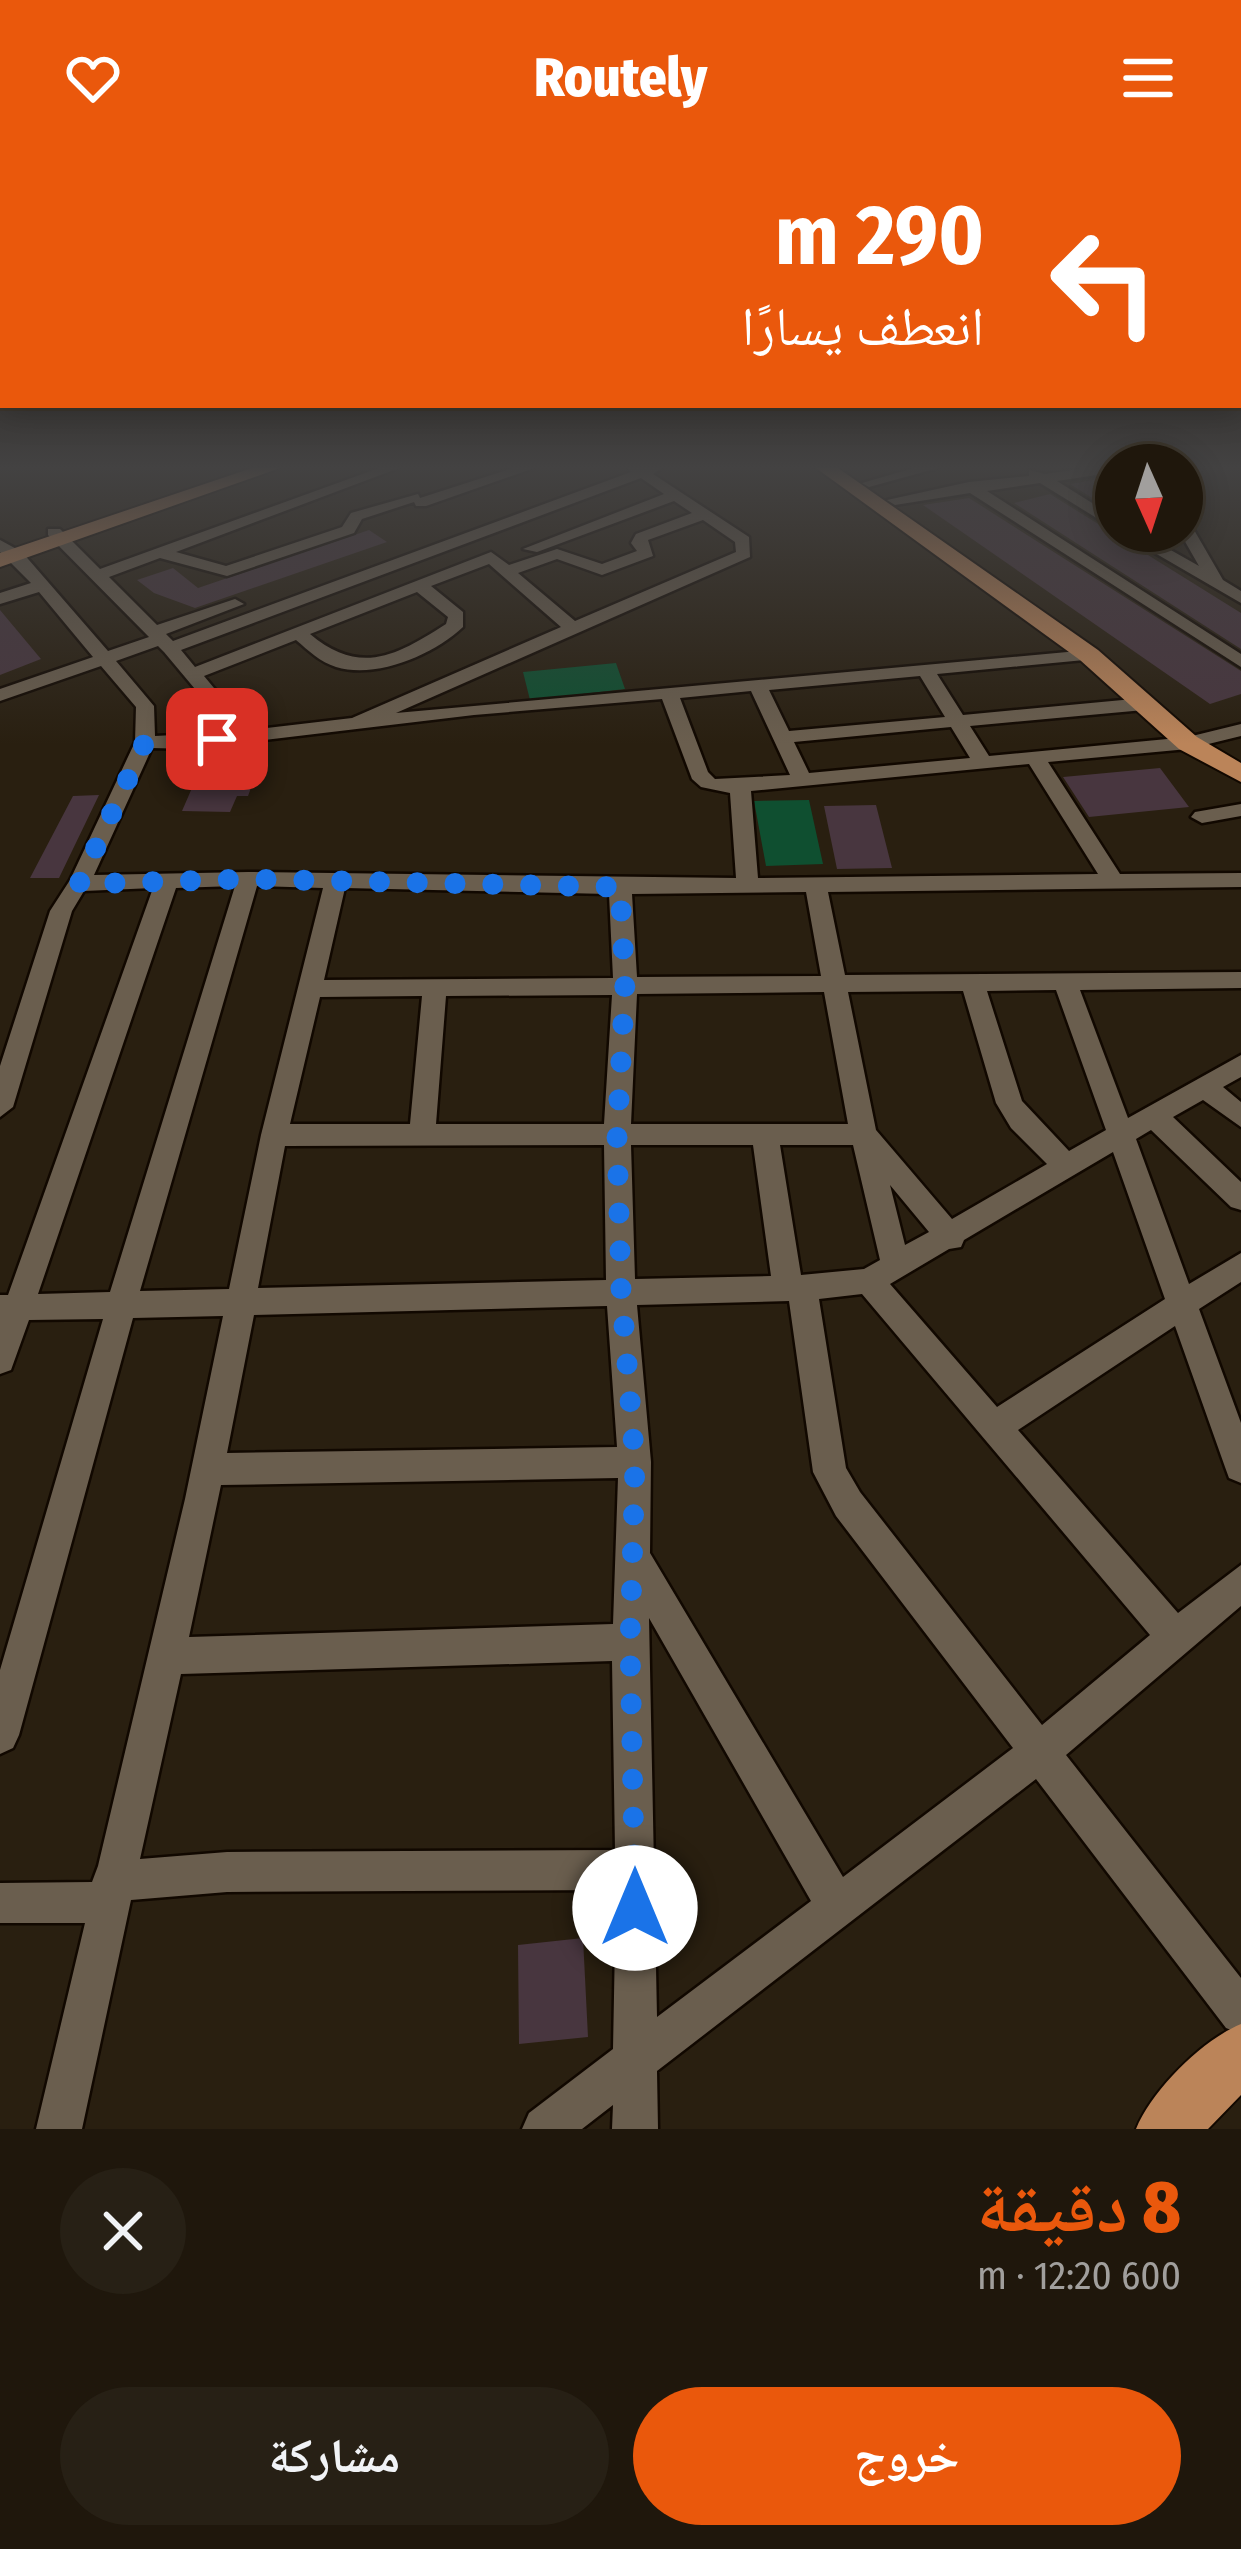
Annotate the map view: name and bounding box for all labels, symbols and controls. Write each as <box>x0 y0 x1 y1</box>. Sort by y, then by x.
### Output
icon: heart <box>60 45 126 111</box>
icon: menu <box>1115 45 1181 111</box>
text: Routely <box>534 46 707 110</box>
text: 290 m <box>775 185 984 286</box>
icon: left <box>1026 204 1182 360</box>
text: انعطف يسارًا <box>741 295 984 359</box>
north arrow <box>1095 444 1203 552</box>
map controls <box>1095 444 1203 552</box>
pin <box>166 688 268 790</box>
icon: arrive <box>184 706 250 772</box>
position arrow <box>572 1845 698 1971</box>
text: 8 دقيقة <box>977 2165 1181 2251</box>
button: close <box>60 2168 186 2294</box>
text: 600 m · 12:20 <box>977 2253 1181 2299</box>
button: مشاركة <box>60 2387 609 2525</box>
button: خروج <box>633 2387 1181 2525</box>

